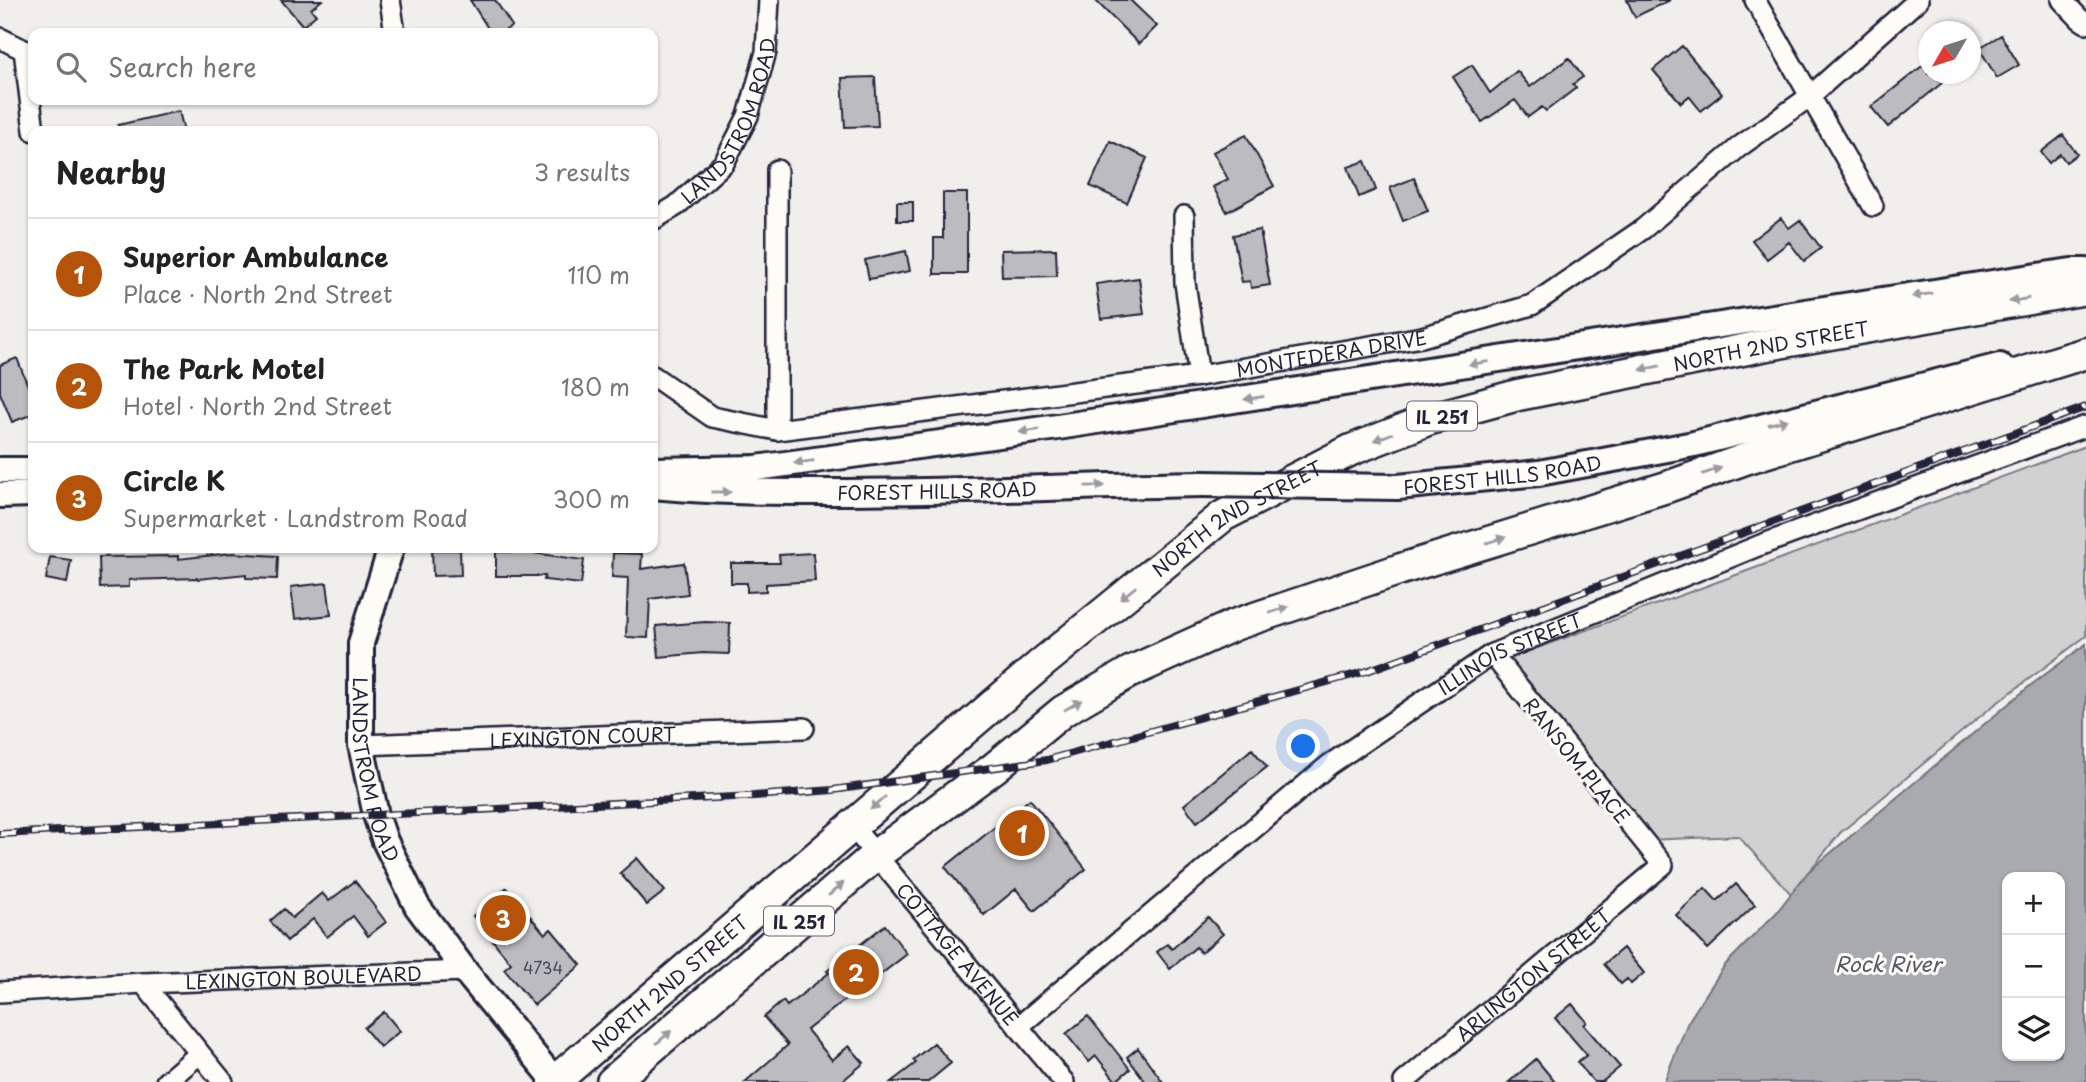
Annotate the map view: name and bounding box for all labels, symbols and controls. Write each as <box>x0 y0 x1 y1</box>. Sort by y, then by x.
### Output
north arrow <box>1918 21 1981 84</box>
search box <box>28 28 658 105</box>
street label: LANDSTROM ROAD <box>674 37 781 210</box>
text: Search here <box>108 47 257 86</box>
icon: search <box>52 48 90 86</box>
text: Nearby <box>56 149 166 194</box>
text: 3 results <box>534 154 630 189</box>
text: Superior Ambulance <box>123 237 388 276</box>
text: 1 <box>74 257 85 292</box>
text: 110 m <box>568 257 630 292</box>
text: Place · North 2nd Street <box>123 276 392 311</box>
one-way arrow <box>1910 289 1932 300</box>
one-way arrow <box>2008 295 2030 306</box>
street label: NORTH 2ND STREET <box>1671 314 1870 378</box>
street label: MONTEDERA DRIVE <box>1234 322 1429 383</box>
text: The Park Motel <box>123 349 325 388</box>
one-way arrow <box>1468 358 1490 369</box>
one-way arrow <box>1639 363 1661 374</box>
text: 2 <box>71 369 87 404</box>
text: 180 m <box>561 369 630 404</box>
text: Hotel · North 2nd Street <box>123 388 392 423</box>
one-way arrow <box>1243 392 1265 403</box>
road number: IL 251 <box>1407 402 1477 430</box>
one-way arrow <box>1768 416 1790 427</box>
one-way arrow <box>1018 426 1040 437</box>
one-way arrow <box>1373 432 1394 443</box>
street label: FOREST HILLS ROAD <box>1402 448 1604 500</box>
street label: NORTH 2ND STREET <box>1146 453 1327 583</box>
one-way arrow <box>792 456 814 467</box>
text: Circle K <box>123 461 225 500</box>
one-way arrow <box>1702 465 1723 476</box>
street label: FOREST HILLS ROAD <box>837 474 1037 506</box>
one-way arrow <box>1084 480 1106 492</box>
text: 3 <box>71 481 87 516</box>
text: 300 m <box>553 481 630 516</box>
one-way arrow <box>710 486 732 498</box>
text: Supermarket · Landstrom Road <box>123 500 468 535</box>
one-way arrow <box>1485 535 1506 545</box>
one-way arrow <box>1119 585 1136 600</box>
one-way arrow <box>1269 604 1290 615</box>
street label: ILLINOIS STREET <box>1432 605 1586 701</box>
street label: LANDSTROM ROAD <box>347 677 407 866</box>
street label: RANSOM PLACE <box>1517 691 1637 829</box>
one-way arrow <box>1064 699 1083 712</box>
street label: LEXINGTON COURT <box>489 719 676 754</box>
your location <box>1286 729 1320 763</box>
one-way arrow <box>869 795 887 811</box>
pin: 1 <box>999 807 1045 859</box>
map controls <box>2002 872 2065 1061</box>
button: + <box>2002 872 2065 935</box>
street label: COTTAGE AVENUE <box>890 876 1025 1031</box>
one-way arrow <box>827 881 845 897</box>
pin: 3 <box>480 892 526 944</box>
street label: ARLINGTON STREET <box>1449 901 1616 1047</box>
road number: IL 251 <box>764 906 834 936</box>
street label: NORTH 2ND STREET <box>585 908 754 1058</box>
button: − <box>2002 935 2065 998</box>
pin: 2 <box>833 946 879 998</box>
water label: Rock River <box>1835 947 1944 979</box>
house number: 4734 <box>523 955 563 979</box>
street label: LEXINGTON BOULEVARD <box>185 959 422 995</box>
button: layers <box>2002 998 2065 1061</box>
one-way arrow <box>655 1029 673 1045</box>

